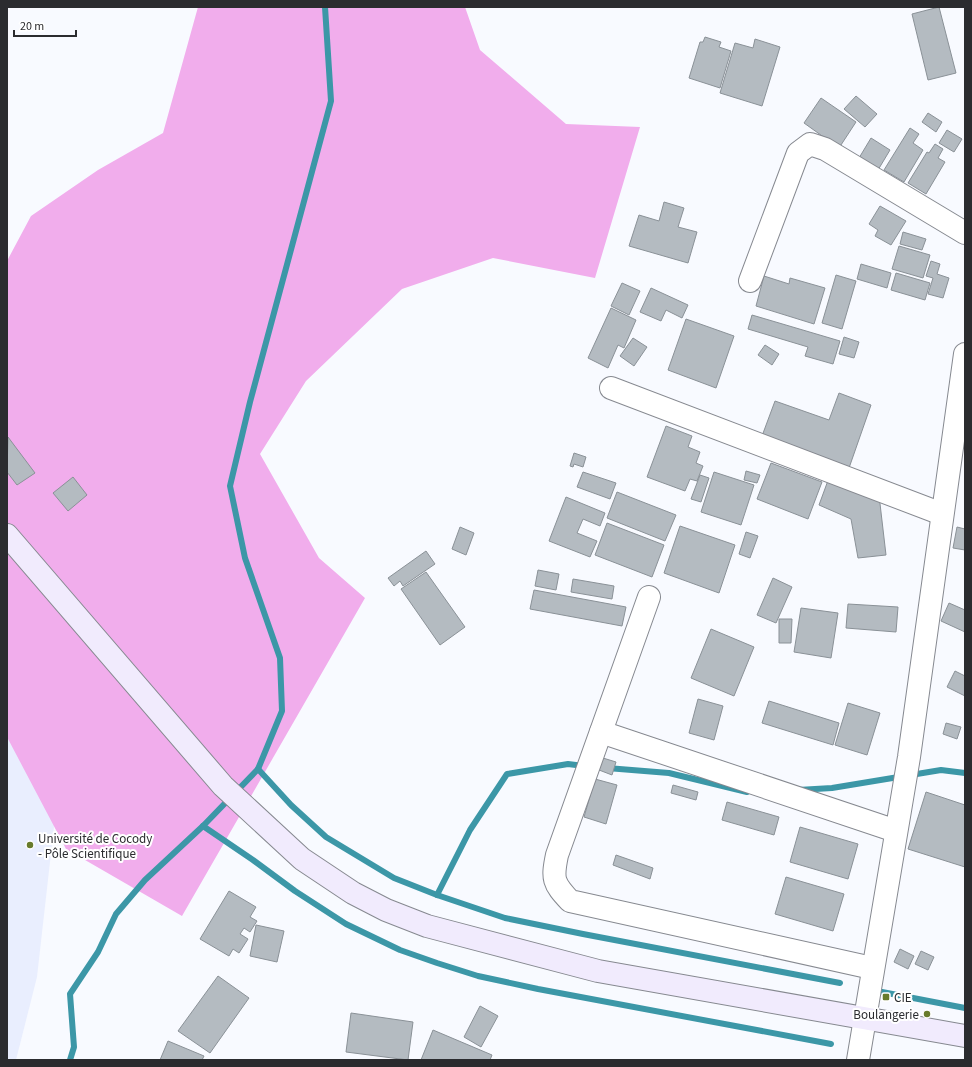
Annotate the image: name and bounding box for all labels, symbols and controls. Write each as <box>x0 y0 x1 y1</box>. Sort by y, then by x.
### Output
scale bar <box>14 12 76 38</box>
text: 20 m <box>20 18 44 35</box>
place label: Université de Cocody - Pôle Scientifique <box>38 830 152 863</box>
marker: Université de Cocody - Pôle Scientifique <box>25 840 35 850</box>
place label: CIE <box>894 989 912 1007</box>
marker: CIE <box>881 992 891 1002</box>
place label: Boulangerie <box>853 1006 919 1024</box>
marker: Boulangerie <box>922 1009 932 1019</box>

